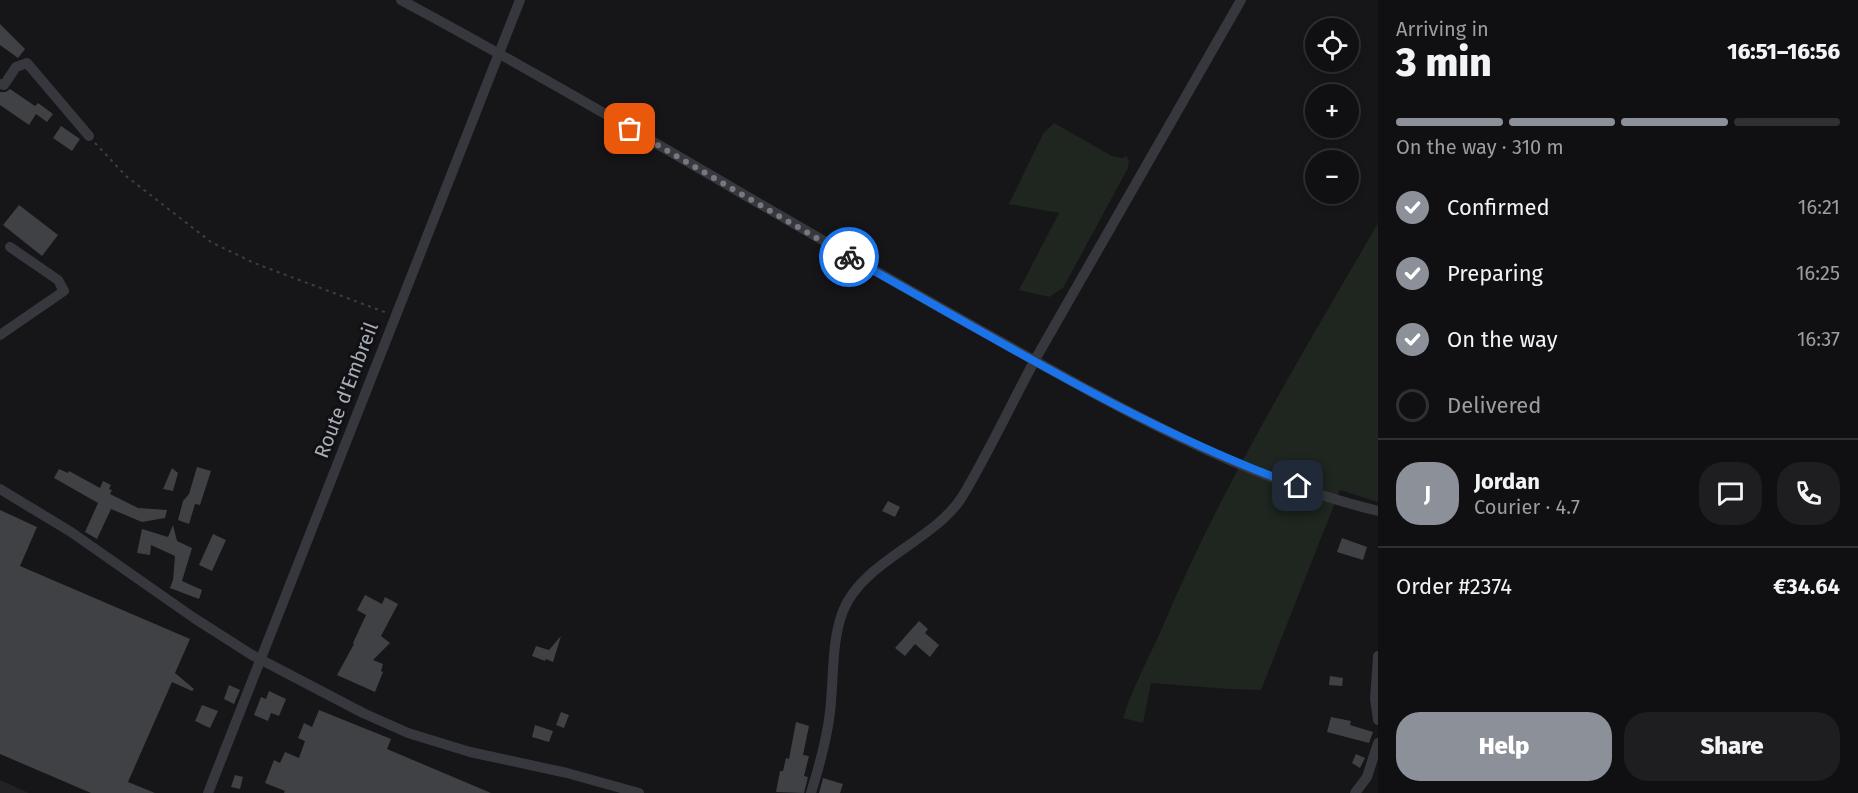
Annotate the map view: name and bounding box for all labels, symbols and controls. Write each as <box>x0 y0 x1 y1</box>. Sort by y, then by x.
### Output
text: Arriving in <box>1396 17 1489 41</box>
map controls <box>1305 18 1359 204</box>
button: locate <box>1305 18 1359 72</box>
text: 16:51–16:56 <box>1727 38 1840 65</box>
text: 3 min <box>1396 40 1492 86</box>
button: + <box>1305 84 1359 138</box>
pin <box>604 103 655 154</box>
icon: bag <box>613 112 646 145</box>
text: On the way · 310 m <box>1396 135 1564 159</box>
button: − <box>1305 150 1359 204</box>
icon: check <box>1396 191 1429 224</box>
text: Confirmed <box>1447 194 1550 221</box>
text: 16:21 <box>1798 195 1840 219</box>
courier <box>819 227 879 287</box>
icon: bike <box>833 241 866 274</box>
icon: check <box>1396 257 1429 290</box>
text: Preparing <box>1447 260 1543 287</box>
text: 16:25 <box>1796 261 1840 285</box>
street label: Route d'Embreil <box>309 319 383 461</box>
icon: check <box>1396 323 1429 356</box>
text: On the way <box>1447 326 1558 353</box>
text: 16:37 <box>1797 327 1840 351</box>
text: Delivered <box>1447 392 1542 419</box>
pin <box>1272 460 1323 511</box>
button: chat <box>1699 462 1762 525</box>
button: phone <box>1777 462 1840 525</box>
text: Jordan <box>1474 468 1540 495</box>
icon: home <box>1281 469 1314 502</box>
text: J <box>1424 480 1431 507</box>
text: Courier · 4.7 <box>1474 495 1580 519</box>
text: Order #2374 <box>1396 573 1512 600</box>
text: €34.64 <box>1773 573 1840 600</box>
button: Help <box>1396 712 1612 781</box>
button: Share <box>1624 712 1840 781</box>

